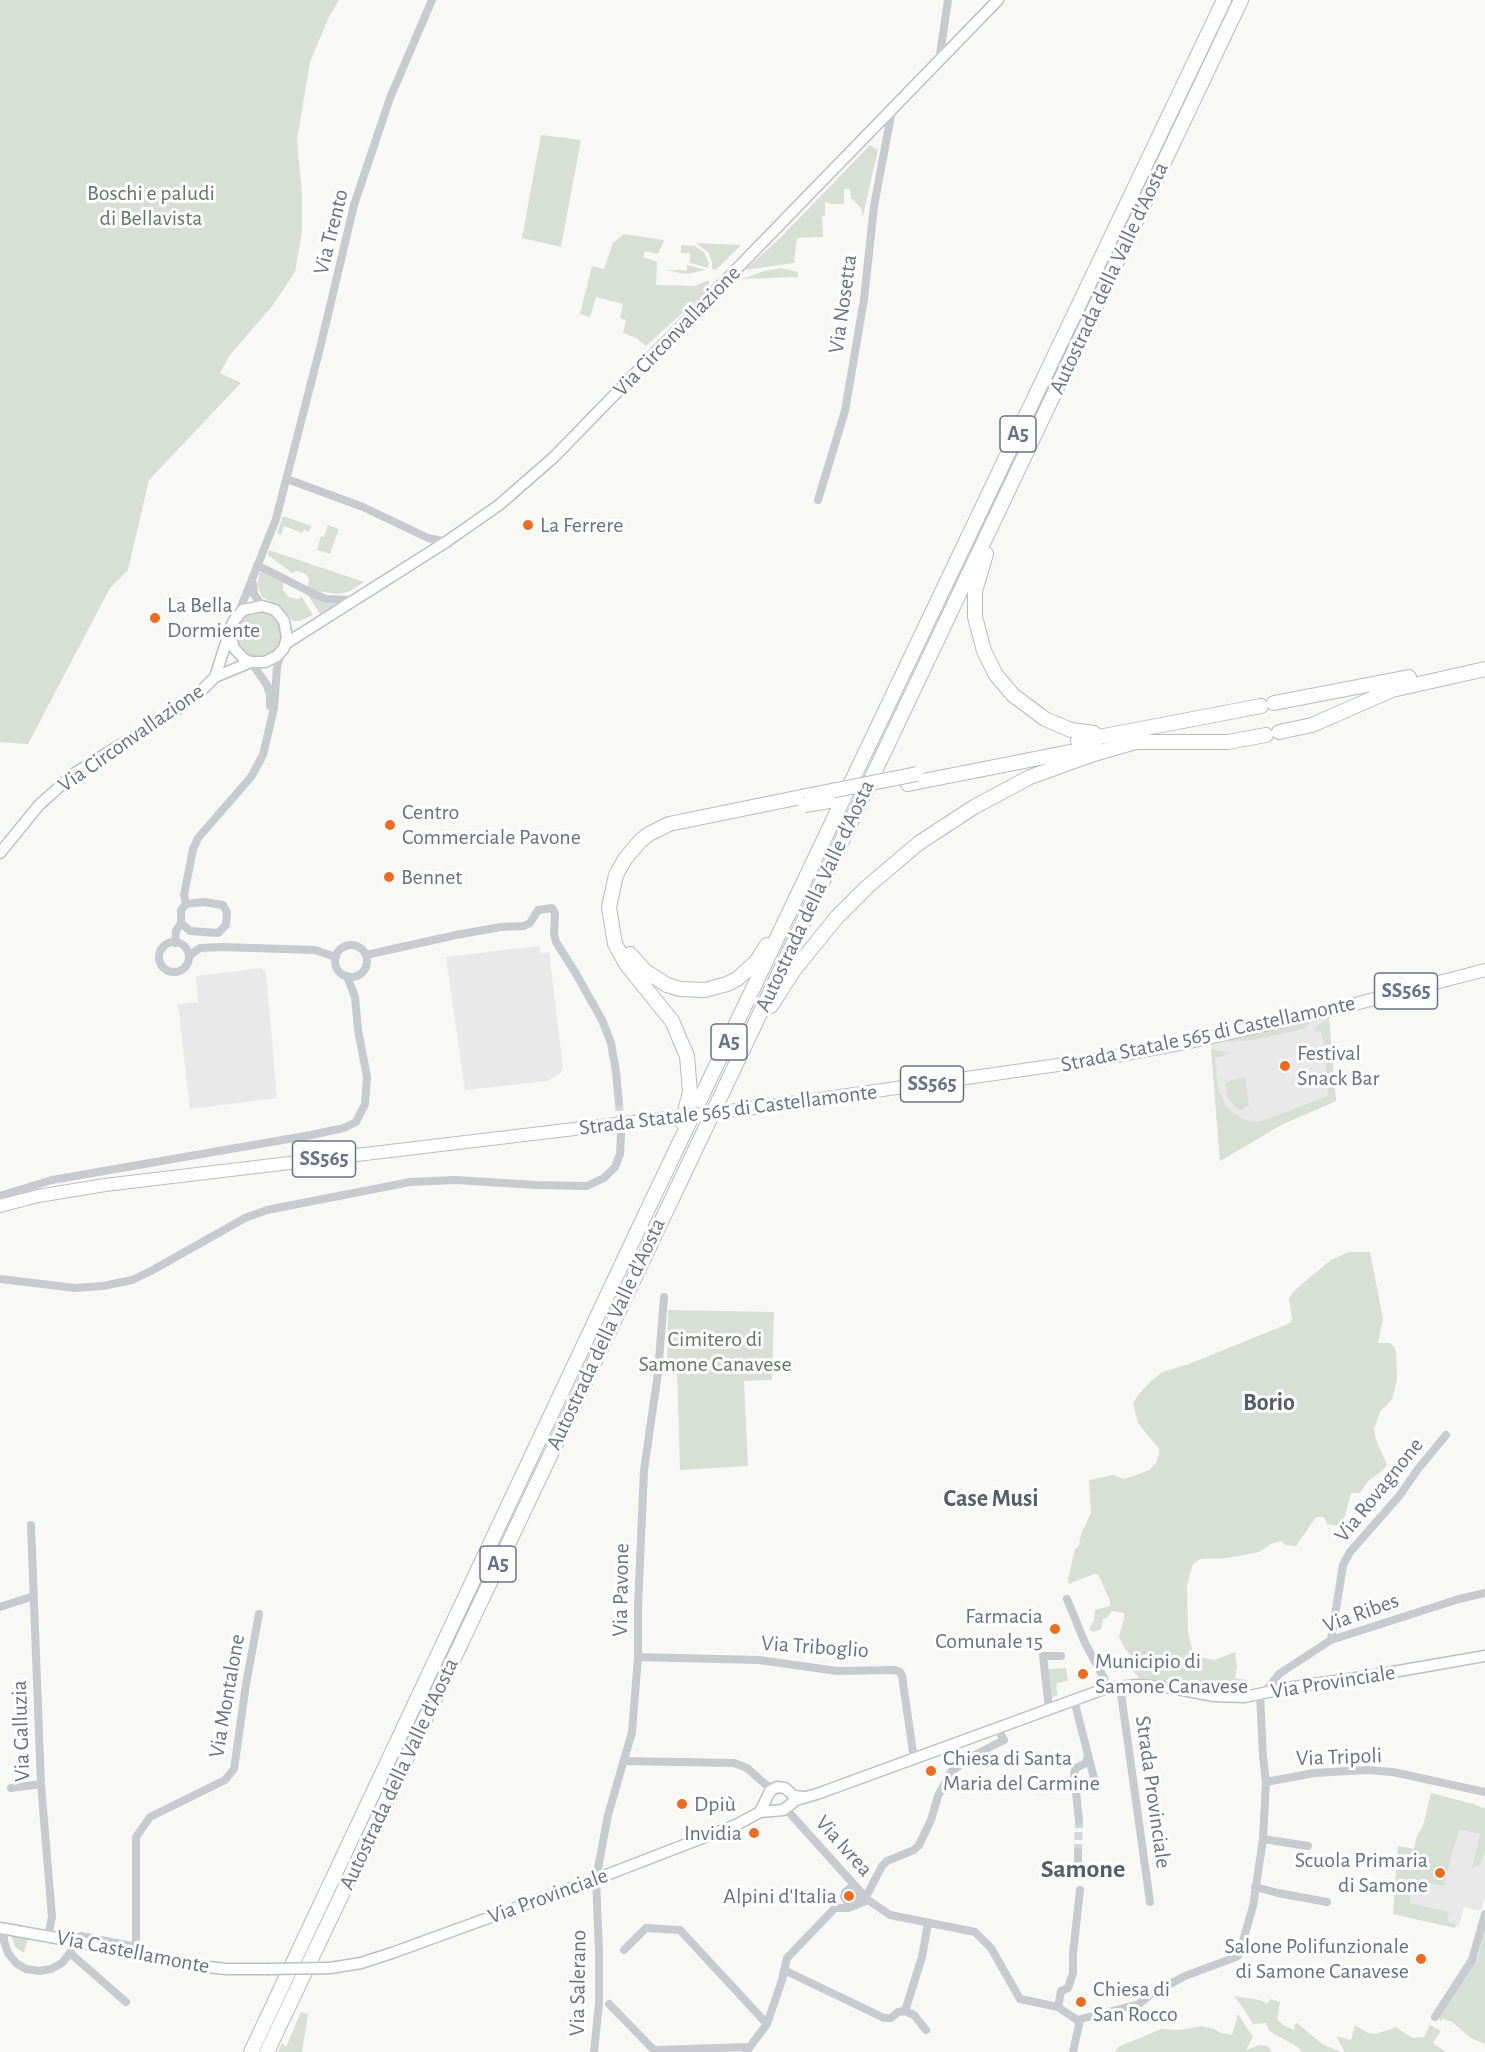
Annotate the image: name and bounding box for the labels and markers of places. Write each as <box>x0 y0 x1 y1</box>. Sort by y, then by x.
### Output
place label: La Ferrere <box>540 512 623 538</box>
marker: La Ferrere <box>521 518 535 532</box>
place label: La Bella Dormiente <box>167 592 260 644</box>
marker: La Bella Dormiente <box>148 611 162 625</box>
place label: Centro Commerciale Pavone <box>402 799 581 850</box>
marker: Centro Commerciale Pavone <box>383 818 397 832</box>
place label: Bennet <box>401 864 462 890</box>
marker: Bennet <box>382 870 396 884</box>
place label: Festival Snack Bar <box>1297 1040 1380 1092</box>
marker: Festival Snack Bar <box>1278 1059 1292 1073</box>
place label: Farmacia Comunale 15 <box>935 1603 1043 1654</box>
marker: Farmacia Comunale 15 <box>1048 1622 1062 1636</box>
place label: Municipio di Samone Canavese <box>1095 1648 1248 1700</box>
marker: Municipio di Samone Canavese <box>1076 1667 1090 1681</box>
place label: Chiesa di Santa Maria del Carmine <box>943 1745 1100 1796</box>
marker: Chiesa di Santa Maria del Carmine <box>924 1764 938 1778</box>
place label: Dpiù <box>694 1791 736 1817</box>
marker: Dpiù <box>675 1797 689 1811</box>
place label: Invidia <box>684 1820 742 1846</box>
marker: Invidia <box>747 1826 761 1840</box>
place label: Scuola Primaria di Samone <box>1295 1847 1428 1898</box>
marker: Scuola Primaria di Samone <box>1433 1866 1447 1880</box>
place label: Alpini d'Italia <box>723 1883 837 1909</box>
marker: Alpini d'Italia <box>842 1889 856 1903</box>
place label: Salone Polifunzionale di Samone Canavese <box>1225 1933 1409 1984</box>
marker: Salone Polifunzionale di Samone Canavese <box>1414 1952 1428 1966</box>
place label: Chiesa di San Rocco <box>1093 1976 1178 2028</box>
marker: Chiesa di San Rocco <box>1074 1995 1088 2009</box>

